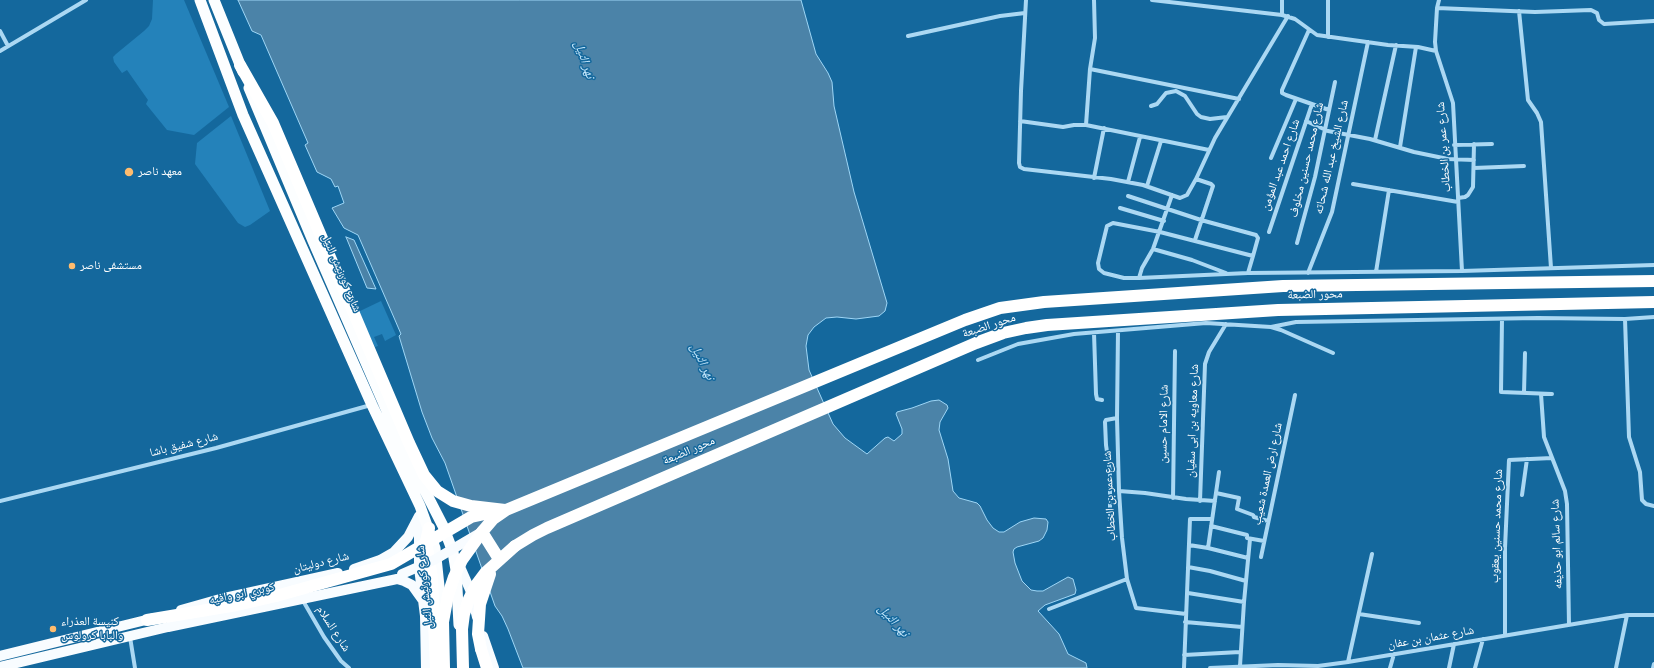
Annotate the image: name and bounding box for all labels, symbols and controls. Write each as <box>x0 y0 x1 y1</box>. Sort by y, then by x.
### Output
water label: نهر النيل <box>570 39 598 81</box>
street label: شارع الشيخ عبد الله شحاته <box>1312 98 1352 216</box>
street label: شارع محمد حسنين مخلوف <box>1287 101 1327 219</box>
street label: شارع عمر بن الخطاب <box>1434 101 1454 193</box>
street label: شارع احمد عبد المؤمن <box>1259 117 1303 213</box>
place label: معهد ناصر <box>138 165 182 179</box>
marker: معهد ناصر <box>123 166 135 178</box>
street label: شارع كورنيش النيل <box>318 232 364 314</box>
place label: مستشفى ناصر <box>80 259 142 273</box>
marker: مستشفى ناصر <box>67 261 77 271</box>
street label: محور الضبعة <box>1287 287 1343 303</box>
street label: محور الضبعة <box>961 311 1017 341</box>
water label: نهر النيل <box>686 341 718 383</box>
street label: شارع معاويه بن ابى سفيان <box>1184 364 1202 478</box>
street label: شارع الامام حسين <box>1156 385 1172 463</box>
street label: شارع ارض العمدة شعيب <box>1250 421 1286 527</box>
street label: شارع شفيق باشا <box>148 430 220 460</box>
street label: محور الضبعة <box>661 434 717 468</box>
street label: شارع عمر بن الخطاب <box>1100 450 1120 542</box>
street label: شارع محمد حسنين يعقوب <box>1488 469 1506 583</box>
street label: شارع سالم ابو حذيفه <box>1548 499 1566 589</box>
street label: شارع كورنيش النيل <box>413 545 437 629</box>
street label: شارع دوليتان <box>291 549 351 577</box>
street label: كوبري ابو وافيه <box>208 580 276 608</box>
water label: نهر النيل <box>874 601 912 641</box>
street label: شارع السلام <box>313 603 353 655</box>
place label: كنيسة العذراء والبابا كرولوس <box>61 615 123 643</box>
street label: شارع عثمان بن عفان <box>1387 623 1475 653</box>
marker: كنيسة العذراء والبابا كرولوس <box>48 624 58 634</box>

